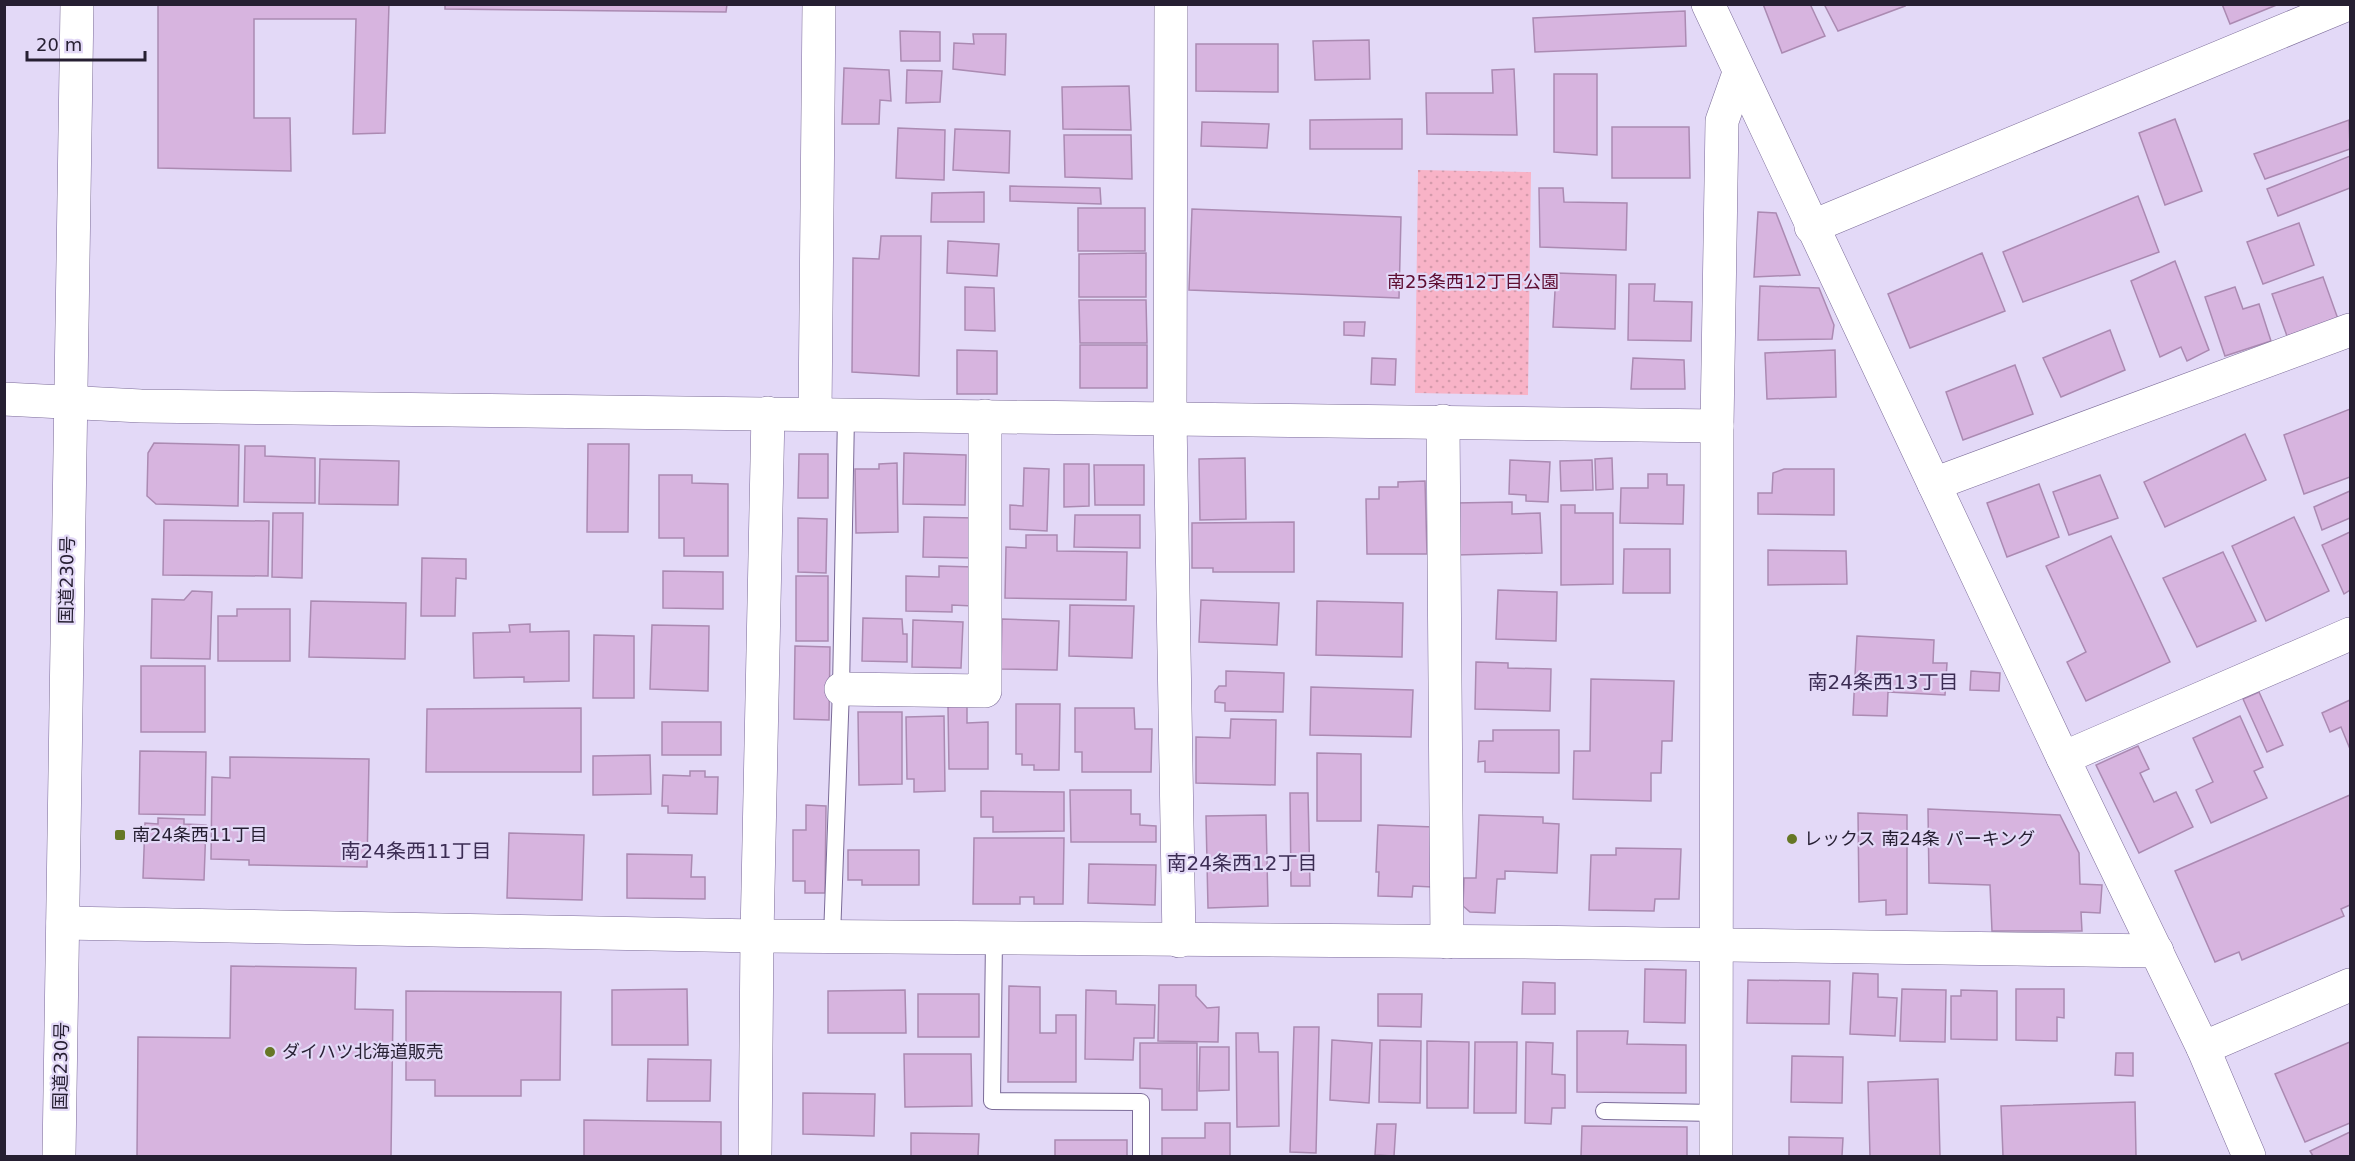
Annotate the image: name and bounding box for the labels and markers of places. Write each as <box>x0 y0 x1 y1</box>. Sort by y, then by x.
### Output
place label: 南24条西11丁目 <box>132 824 268 845</box>
marker: 南24条西11丁目 <box>113 828 127 842</box>
place label: レックス 南24条 パーキング <box>1804 828 2035 849</box>
marker: レックス 南24条 パーキング <box>1785 832 1799 846</box>
place label: ダイハツ北海道販売 <box>282 1041 444 1062</box>
marker: ダイハツ北海道販売 <box>263 1045 277 1059</box>

